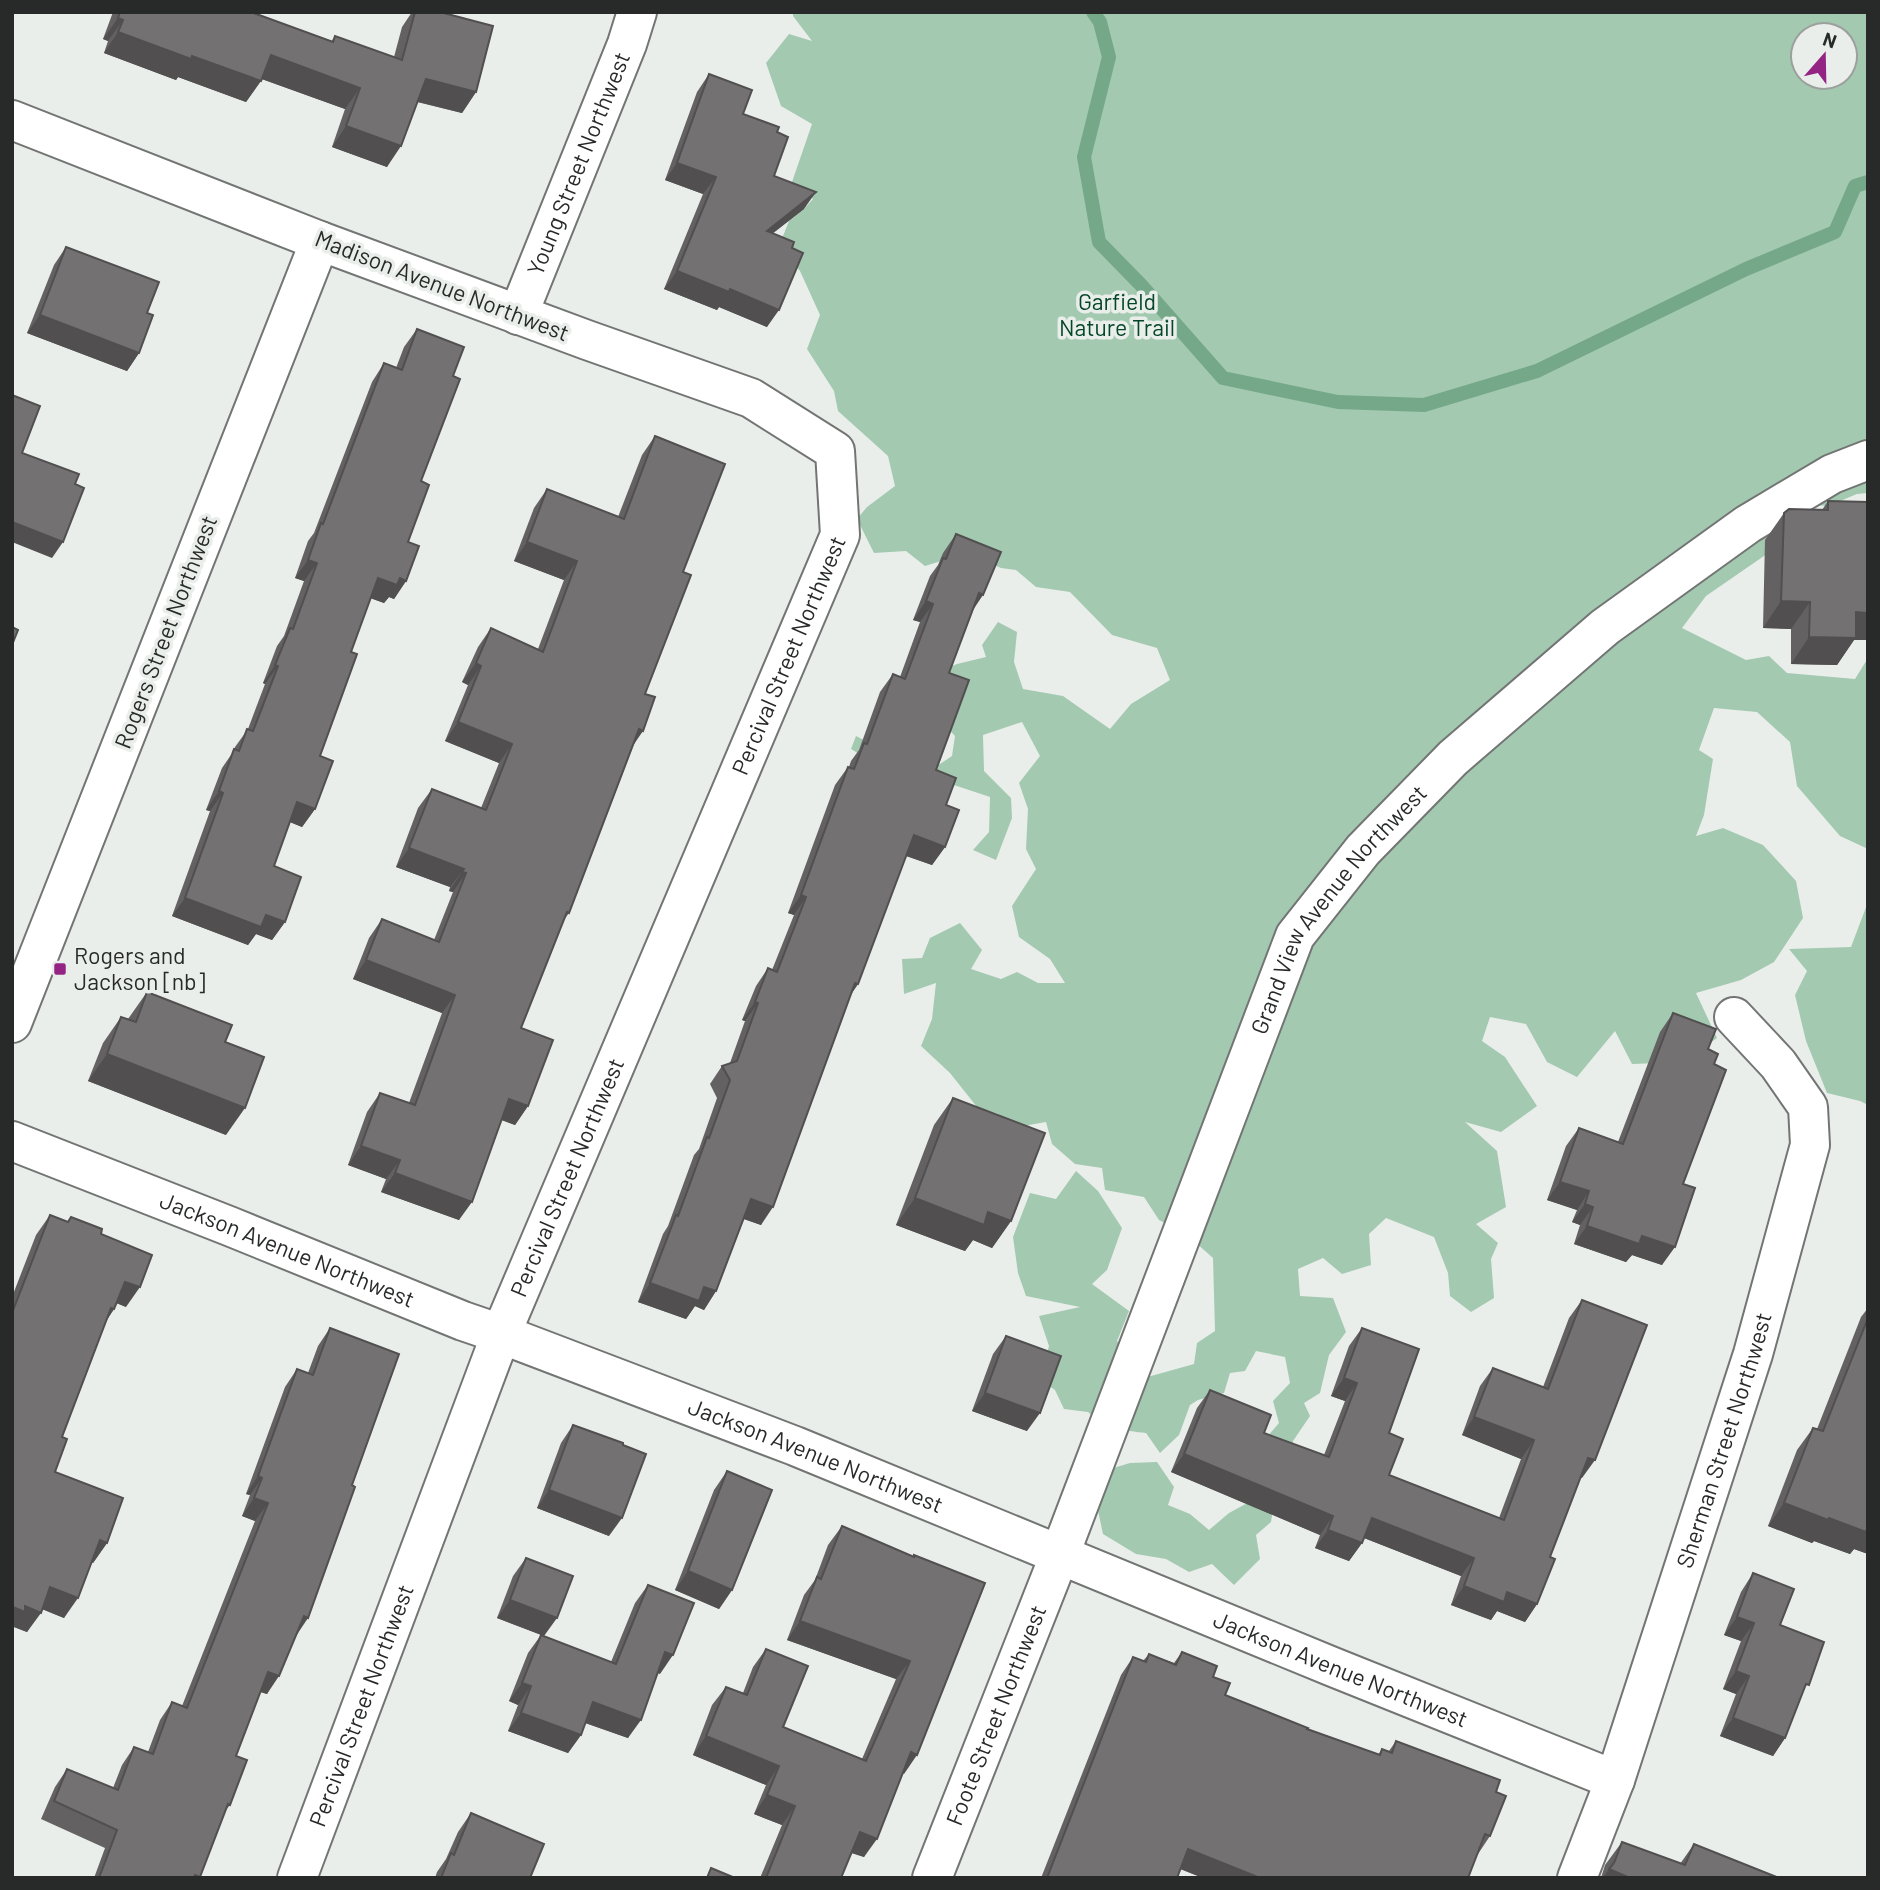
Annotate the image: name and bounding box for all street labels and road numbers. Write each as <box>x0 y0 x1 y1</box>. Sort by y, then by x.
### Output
street label: Young Street Northwest <box>520 48 635 279</box>
street label: Madison Avenue Northwest <box>311 224 573 346</box>
street label: Rogers Street Northwest <box>108 511 222 752</box>
street label: Percival Street Northwest <box>725 532 851 779</box>
street label: Grand View Avenue Northwest <box>1244 778 1432 1038</box>
street label: Percival Street Northwest <box>504 1054 629 1301</box>
street label: Jackson Avenue Northwest <box>156 1185 419 1313</box>
street label: Sherman Street Northwest <box>1670 1309 1777 1571</box>
street label: Jackson Avenue Northwest <box>684 1392 947 1518</box>
street label: Percival Street Northwest <box>303 1580 419 1830</box>
street label: Foote Street Northwest <box>939 1601 1051 1829</box>
street label: Jackson Avenue Northwest <box>1210 1605 1472 1733</box>

